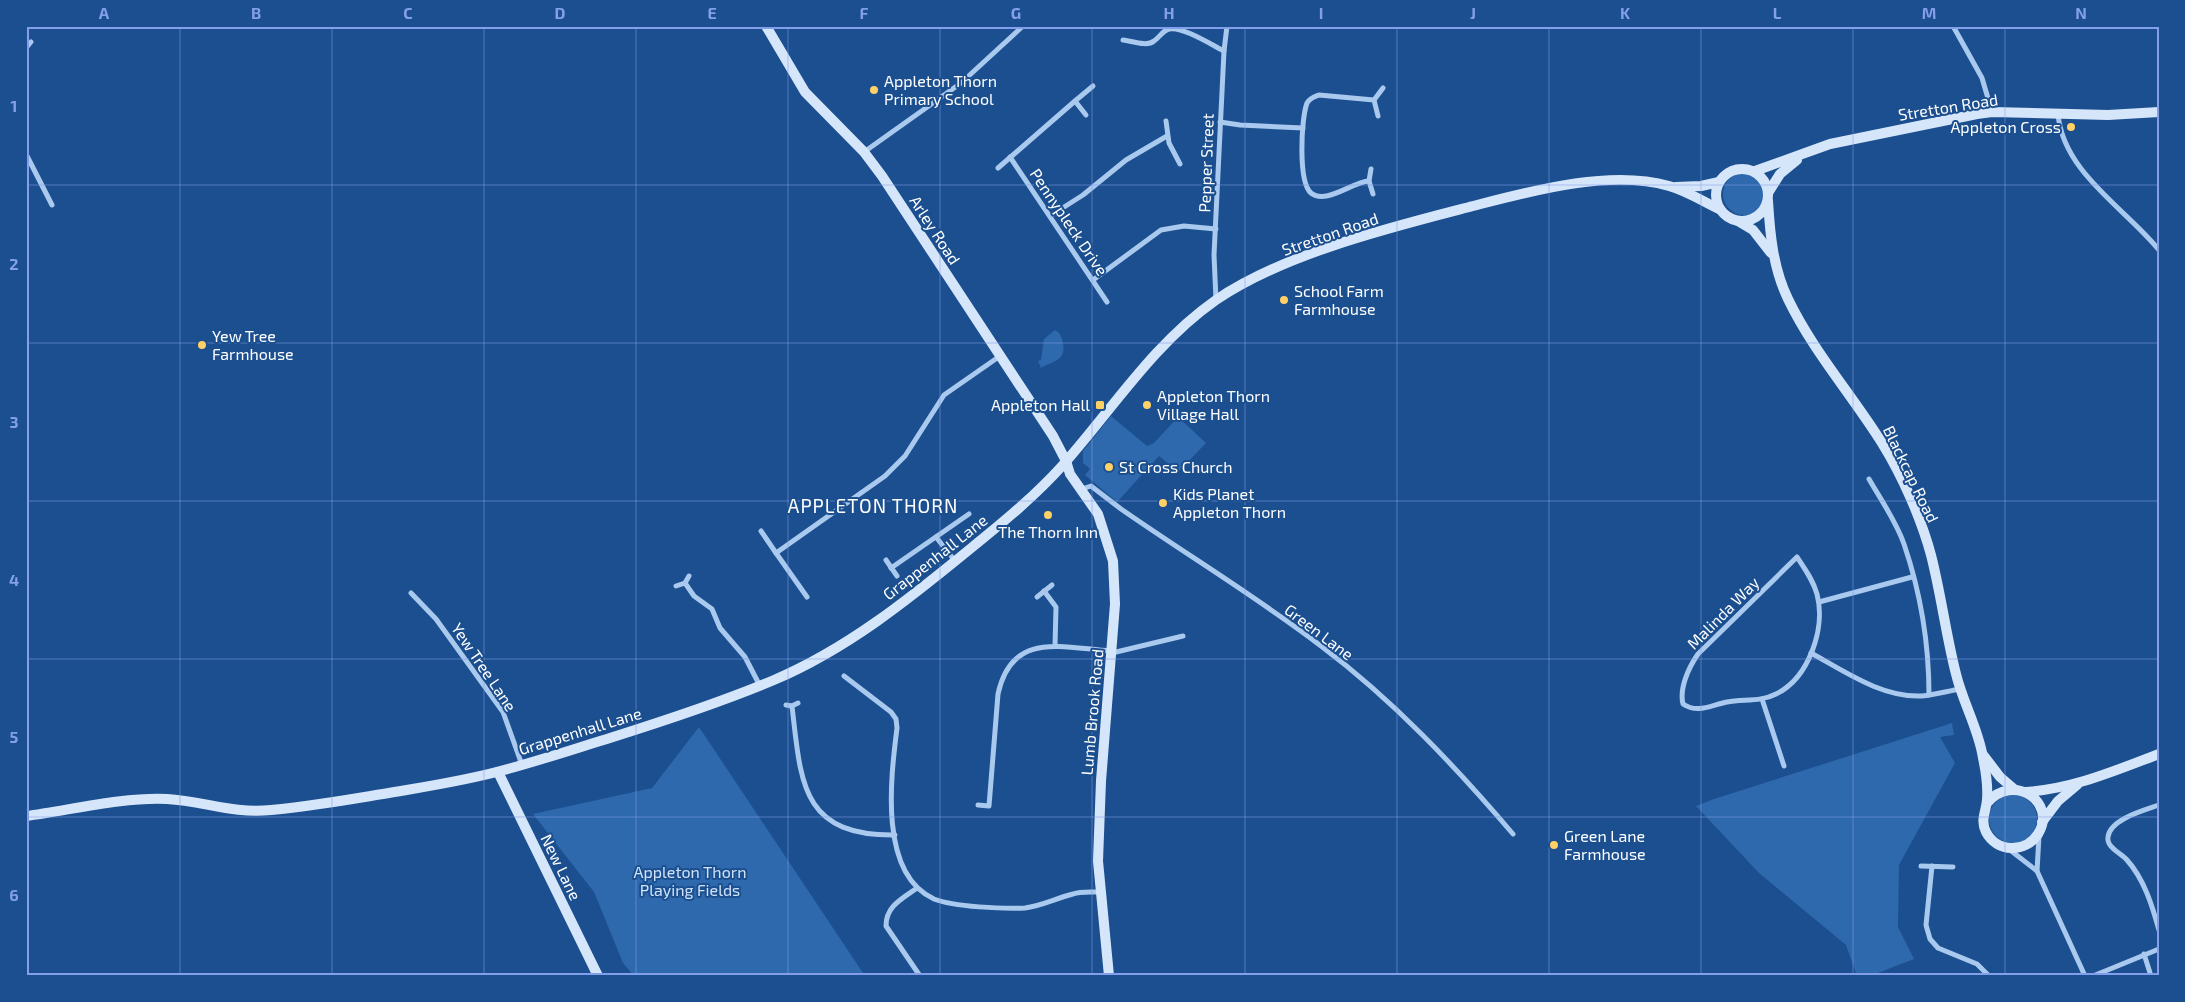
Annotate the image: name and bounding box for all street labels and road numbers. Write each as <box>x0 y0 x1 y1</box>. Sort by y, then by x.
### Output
street label: Stretton Road <box>1897 89 1999 124</box>
street label: Pepper Street <box>1194 113 1217 213</box>
street label: Pennypleck Drive <box>1027 165 1112 279</box>
street label: Arley Road <box>906 192 965 268</box>
street label: Stretton Road <box>1279 208 1381 259</box>
street label: Blackcap Road <box>1880 422 1943 525</box>
street label: Grappenhall Lane <box>879 510 991 603</box>
street label: Malinda Way <box>1683 572 1763 653</box>
street label: Green Lane <box>1281 600 1357 664</box>
street label: Yew Tree Lane <box>448 619 521 714</box>
street label: Lumb Brook Road <box>1077 648 1106 776</box>
street label: Grappenhall Lane <box>516 703 644 758</box>
street label: New Lane <box>537 831 586 903</box>

